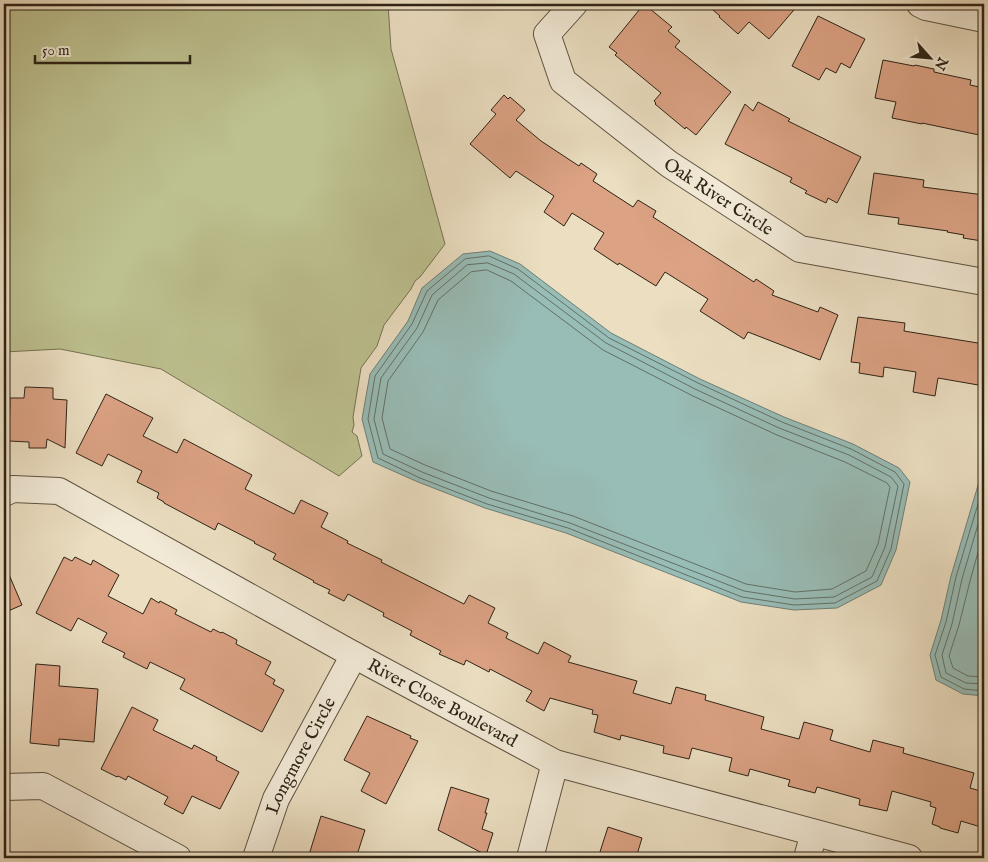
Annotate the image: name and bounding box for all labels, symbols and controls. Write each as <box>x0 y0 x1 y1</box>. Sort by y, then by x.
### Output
scale bar <box>35 32 190 64</box>
north arrow <box>906 32 956 82</box>
text: 50 m <box>42 41 70 60</box>
text: N <box>930 53 952 73</box>
street label: Oak River Circle <box>659 154 777 242</box>
street label: River Close Boulevard <box>363 654 521 754</box>
street label: Longmore Circle <box>262 694 342 817</box>

